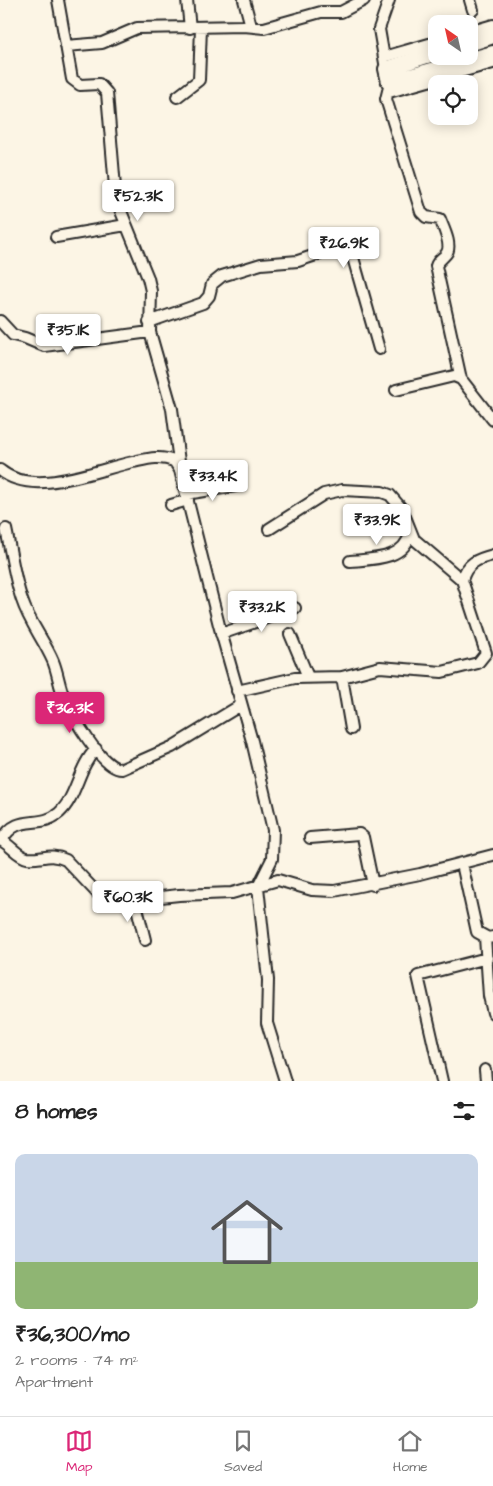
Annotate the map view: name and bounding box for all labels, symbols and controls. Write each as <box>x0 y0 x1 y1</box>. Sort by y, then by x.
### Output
north arrow <box>428 15 478 65</box>
map controls <box>428 15 478 125</box>
button: locate <box>428 75 478 125</box>
pin: ₹52.3K <box>97 180 179 222</box>
text: ₹52.3K <box>113 185 163 207</box>
pin: ₹26.9K <box>303 226 385 269</box>
text: ₹26.9K <box>319 232 369 254</box>
pin: ₹35.1K <box>27 314 109 356</box>
text: ₹35.1K <box>47 319 89 341</box>
pin: ₹33.4K <box>172 460 254 502</box>
text: ₹33.4K <box>189 465 237 487</box>
pin: ₹33.9K <box>336 504 418 546</box>
text: ₹33.9K <box>354 509 400 531</box>
pin: ₹33.2K <box>221 590 303 633</box>
text: ₹33.2K <box>239 596 285 618</box>
pin: ₹36.3K <box>29 692 111 734</box>
text: ₹36.3K <box>46 697 94 719</box>
pin: ₹60.3K <box>87 880 169 923</box>
text: ₹60.3K <box>103 886 153 908</box>
text: 8 homes <box>15 1097 97 1126</box>
icon: filters <box>450 1097 478 1125</box>
icon: home <box>202 1187 292 1277</box>
text: ₹36,300/mo <box>15 1320 130 1349</box>
text: 2 rooms · 74 m² <box>15 1349 139 1371</box>
text: Apartment <box>15 1371 93 1393</box>
tab: Map <box>65 1427 93 1477</box>
tab: Saved <box>224 1427 262 1477</box>
tab: Home <box>393 1427 428 1477</box>

